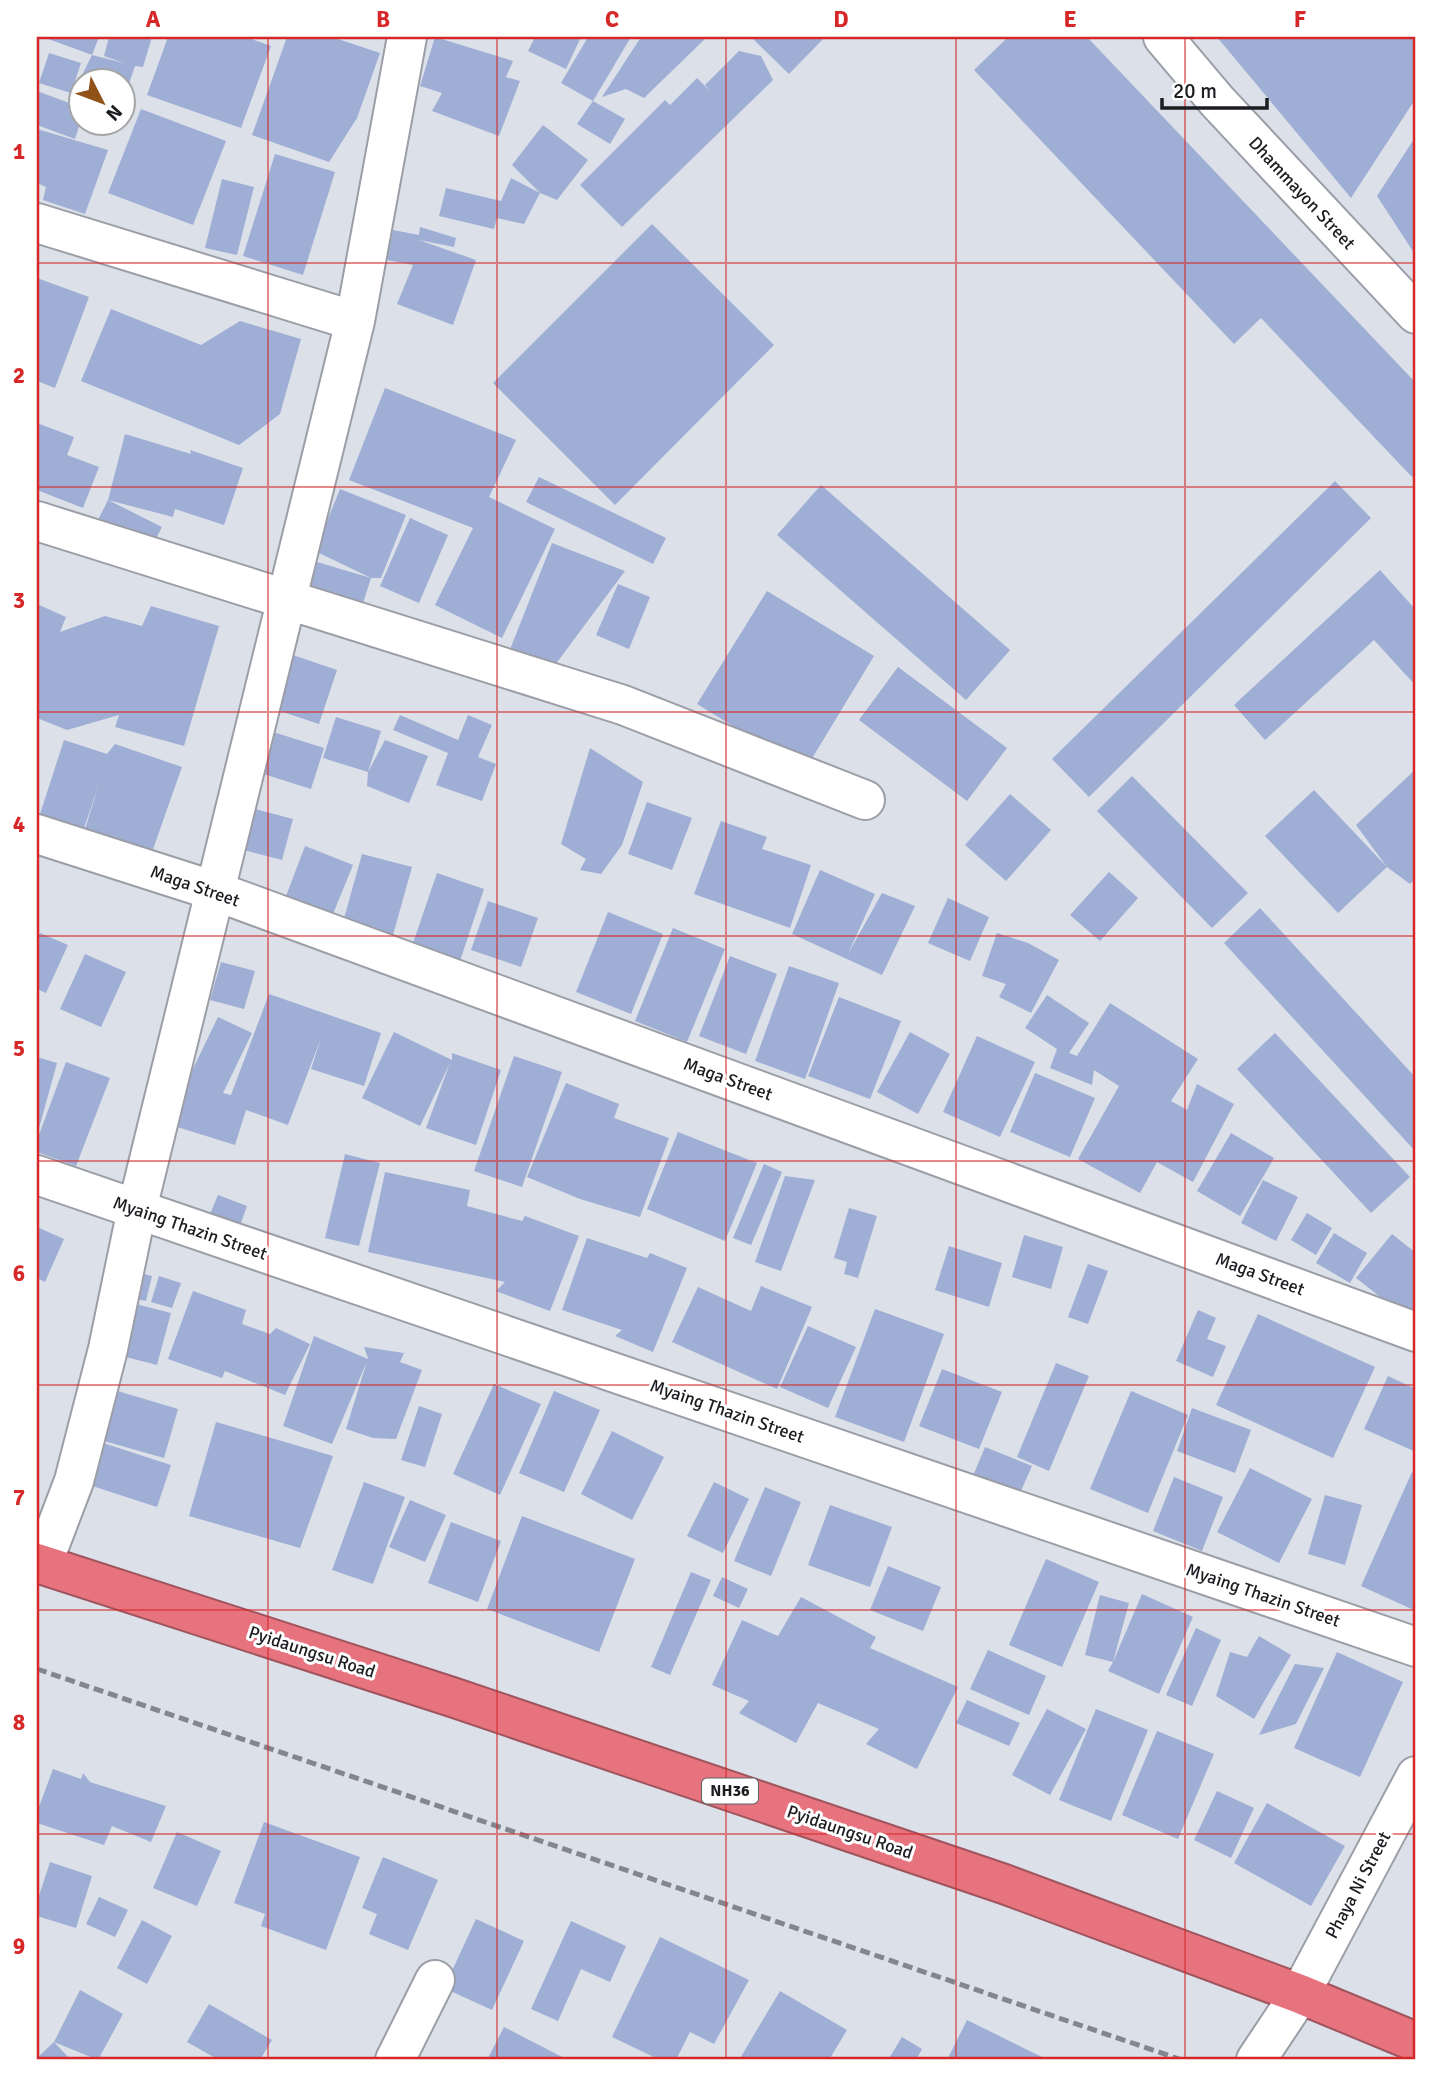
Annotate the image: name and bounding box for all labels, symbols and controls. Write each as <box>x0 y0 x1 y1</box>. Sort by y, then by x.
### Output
text: A <box>146 5 161 34</box>
text: B <box>376 5 390 34</box>
text: C <box>605 5 619 34</box>
text: D <box>833 5 849 34</box>
text: E <box>1063 5 1077 34</box>
text: F <box>1294 5 1306 34</box>
north arrow <box>66 66 136 136</box>
scale bar <box>1162 66 1268 110</box>
text: 20 m <box>1173 78 1217 104</box>
text: N <box>101 100 127 126</box>
street label: Dhammayon Street <box>1244 132 1360 254</box>
text: 1 <box>13 137 25 166</box>
text: 2 <box>13 361 25 390</box>
text: 3 <box>13 586 25 615</box>
text: 4 <box>13 810 25 839</box>
street label: Maga Street <box>147 860 243 912</box>
text: 5 <box>13 1034 25 1063</box>
street label: Maga Street <box>680 1053 776 1105</box>
street label: Myaing Thazin Street <box>110 1191 270 1265</box>
street label: Maga Street <box>1212 1248 1308 1300</box>
text: 6 <box>13 1259 25 1288</box>
street label: Myaing Thazin Street <box>647 1374 807 1448</box>
text: 7 <box>13 1483 25 1512</box>
street label: Myaing Thazin Street <box>1183 1558 1343 1632</box>
street label: Pyidaungsu Road <box>246 1621 378 1683</box>
text: 8 <box>13 1708 25 1737</box>
road number: NH36 <box>702 1778 758 1804</box>
street label: Pyidaungsu Road <box>784 1800 916 1864</box>
street label: Phaya Ni Street <box>1321 1828 1395 1942</box>
text: 9 <box>13 1932 25 1961</box>

